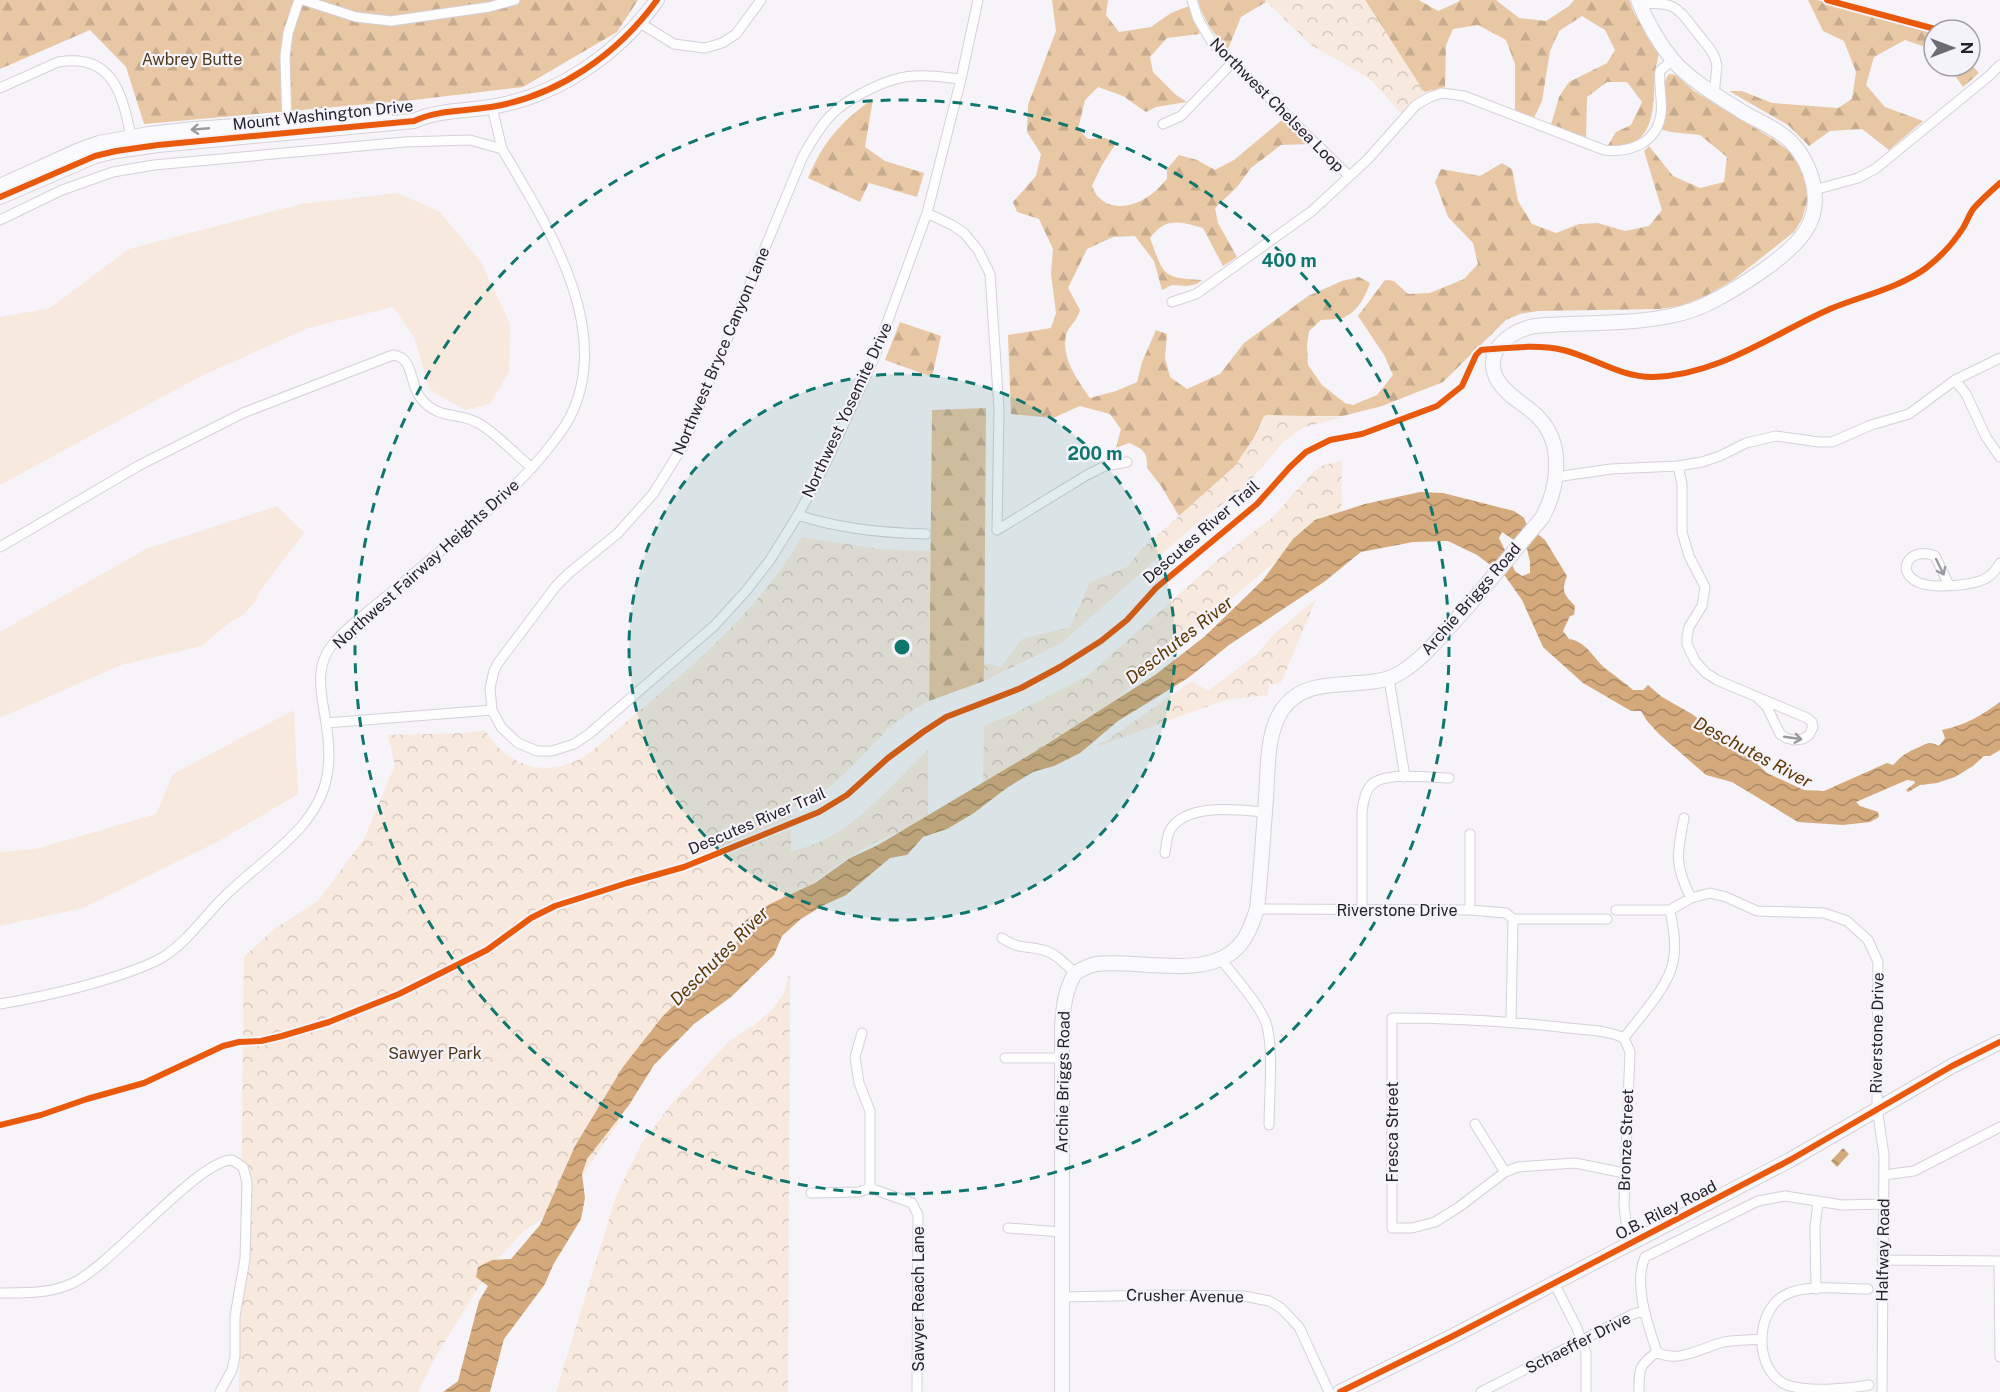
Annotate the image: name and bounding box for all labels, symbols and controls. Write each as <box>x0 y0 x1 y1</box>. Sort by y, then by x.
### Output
north arrow <box>1922 18 1982 78</box>
street label: Northwest Chelsea Loop <box>1206 34 1348 176</box>
text: N <box>1957 42 1976 54</box>
park label: Awbrey Butte <box>142 50 242 69</box>
street label: Mount Washington Drive <box>232 96 414 134</box>
one-way arrow <box>191 124 211 135</box>
street label: Northwest Bryce Canyon Lane <box>668 244 774 458</box>
text: 400 m <box>1261 250 1317 271</box>
street label: Northwest Yosemite Drive <box>798 319 896 501</box>
text: 200 m <box>1068 443 1122 464</box>
street label: Northwest Fairway Heights Drive <box>329 475 523 653</box>
street label: Descutes River Trail <box>1139 476 1263 588</box>
street label: Archie Briggs Road <box>1417 539 1525 659</box>
one-way arrow <box>1935 558 1947 576</box>
water label: Deschutes River <box>1121 591 1237 689</box>
centre of rings <box>892 637 912 657</box>
water label: Deschutes River <box>1690 712 1816 792</box>
one-way arrow <box>1783 732 1802 743</box>
street label: Descutes River Trail <box>685 783 829 859</box>
street label: Riverstone Drive <box>1336 901 1458 920</box>
water label: Deschutes River <box>665 902 773 1010</box>
street label: Riverstone Drive <box>1866 972 1888 1094</box>
street label: Archie Briggs Road <box>1052 1011 1074 1153</box>
park label: Sawyer Park <box>388 1044 482 1063</box>
street label: Fresca Street <box>1383 1082 1402 1182</box>
street label: Bronze Street <box>1615 1089 1637 1191</box>
street label: O.B. Riley Road <box>1612 1176 1720 1244</box>
street label: Halfway Road <box>1873 1198 1893 1302</box>
street label: Sawyer Reach Lane <box>909 1226 928 1372</box>
street label: Crusher Avenue <box>1126 1285 1244 1307</box>
street label: Schaeffer Drive <box>1522 1308 1634 1378</box>

